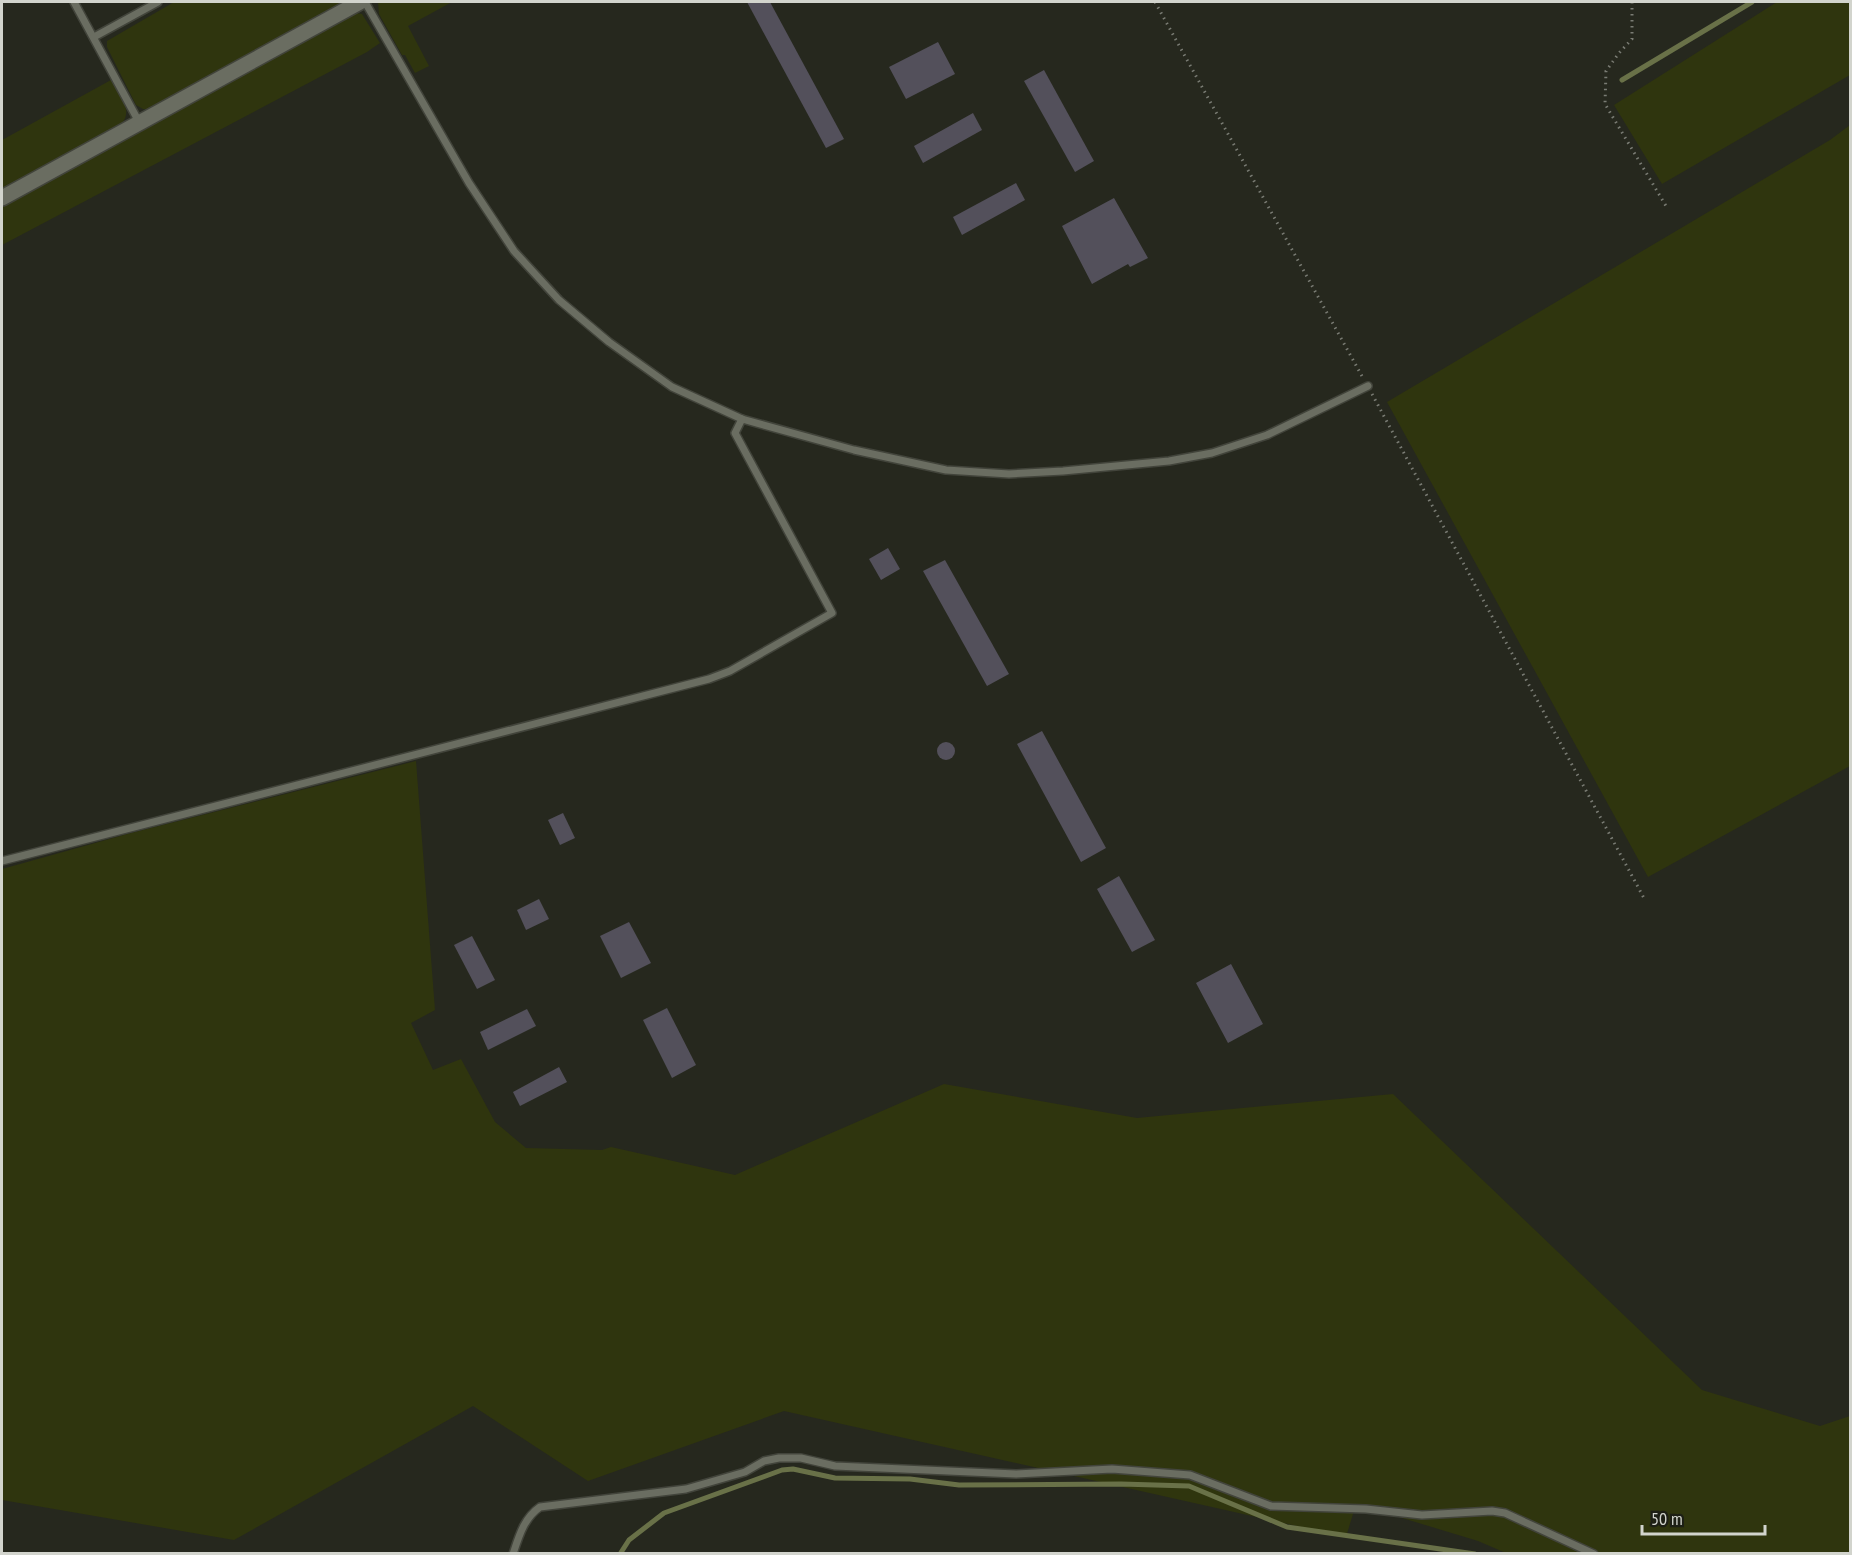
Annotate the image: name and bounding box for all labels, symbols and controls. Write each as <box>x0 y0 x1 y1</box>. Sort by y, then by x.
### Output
scale bar <box>1642 1498 1765 1536</box>
text: 50 m <box>1651 1507 1683 1530</box>

